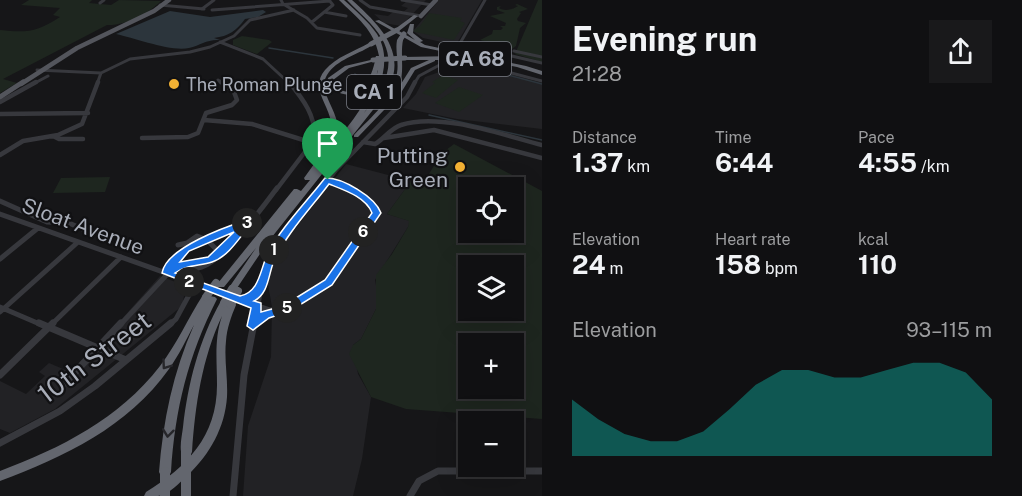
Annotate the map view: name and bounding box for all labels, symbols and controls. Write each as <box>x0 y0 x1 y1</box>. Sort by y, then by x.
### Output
text: Evening run <box>572 20 757 58</box>
button: share <box>929 20 992 83</box>
road number: CA 68 <box>439 42 511 76</box>
text: 21:28 <box>572 62 622 86</box>
place label: The Roman Plunge <box>186 74 343 95</box>
road number: CA 1 <box>347 75 401 109</box>
marker: The Roman Plunge <box>167 77 181 91</box>
pin <box>302 118 353 180</box>
icon: arrive <box>311 127 344 160</box>
text: Distance <box>572 128 637 147</box>
text: Time <box>715 128 751 147</box>
text: Pace <box>858 128 895 147</box>
place label: Putting Green <box>377 143 448 192</box>
text: 1.37 <box>572 147 623 178</box>
text: 6:44 <box>715 147 773 178</box>
text: 4:55 <box>858 147 917 178</box>
text: km <box>623 157 650 176</box>
text: /km <box>917 157 950 176</box>
marker: Putting Green <box>453 160 467 174</box>
map controls <box>458 177 524 477</box>
button: locate <box>458 177 524 243</box>
street label: Sloat Avenue <box>18 192 148 260</box>
pin: 3 <box>232 208 262 238</box>
text: 3 <box>242 213 252 232</box>
pin: 6 <box>348 217 378 247</box>
text: 6 <box>358 222 368 241</box>
text: Elevation <box>572 230 640 249</box>
text: Heart rate <box>715 230 791 249</box>
text: kcal <box>858 230 889 249</box>
pin: 1 <box>259 235 289 265</box>
text: 1 <box>271 240 277 259</box>
text: 24 <box>572 249 606 280</box>
text: 158 <box>715 249 761 280</box>
text: 110 <box>858 249 897 280</box>
button: layers <box>458 255 524 321</box>
text: m <box>606 259 623 278</box>
text: bpm <box>761 259 798 278</box>
pin: 2 <box>174 267 204 297</box>
text: 2 <box>184 272 194 291</box>
pin: 5 <box>272 293 302 323</box>
text: 5 <box>282 298 292 317</box>
street label: 10th Street <box>31 304 157 410</box>
text: Elevation <box>572 318 657 342</box>
text: 93–115 m <box>906 318 992 342</box>
button: + <box>458 333 524 399</box>
one-way arrow <box>162 358 173 369</box>
button: − <box>458 411 524 477</box>
one-way arrow <box>162 429 175 438</box>

